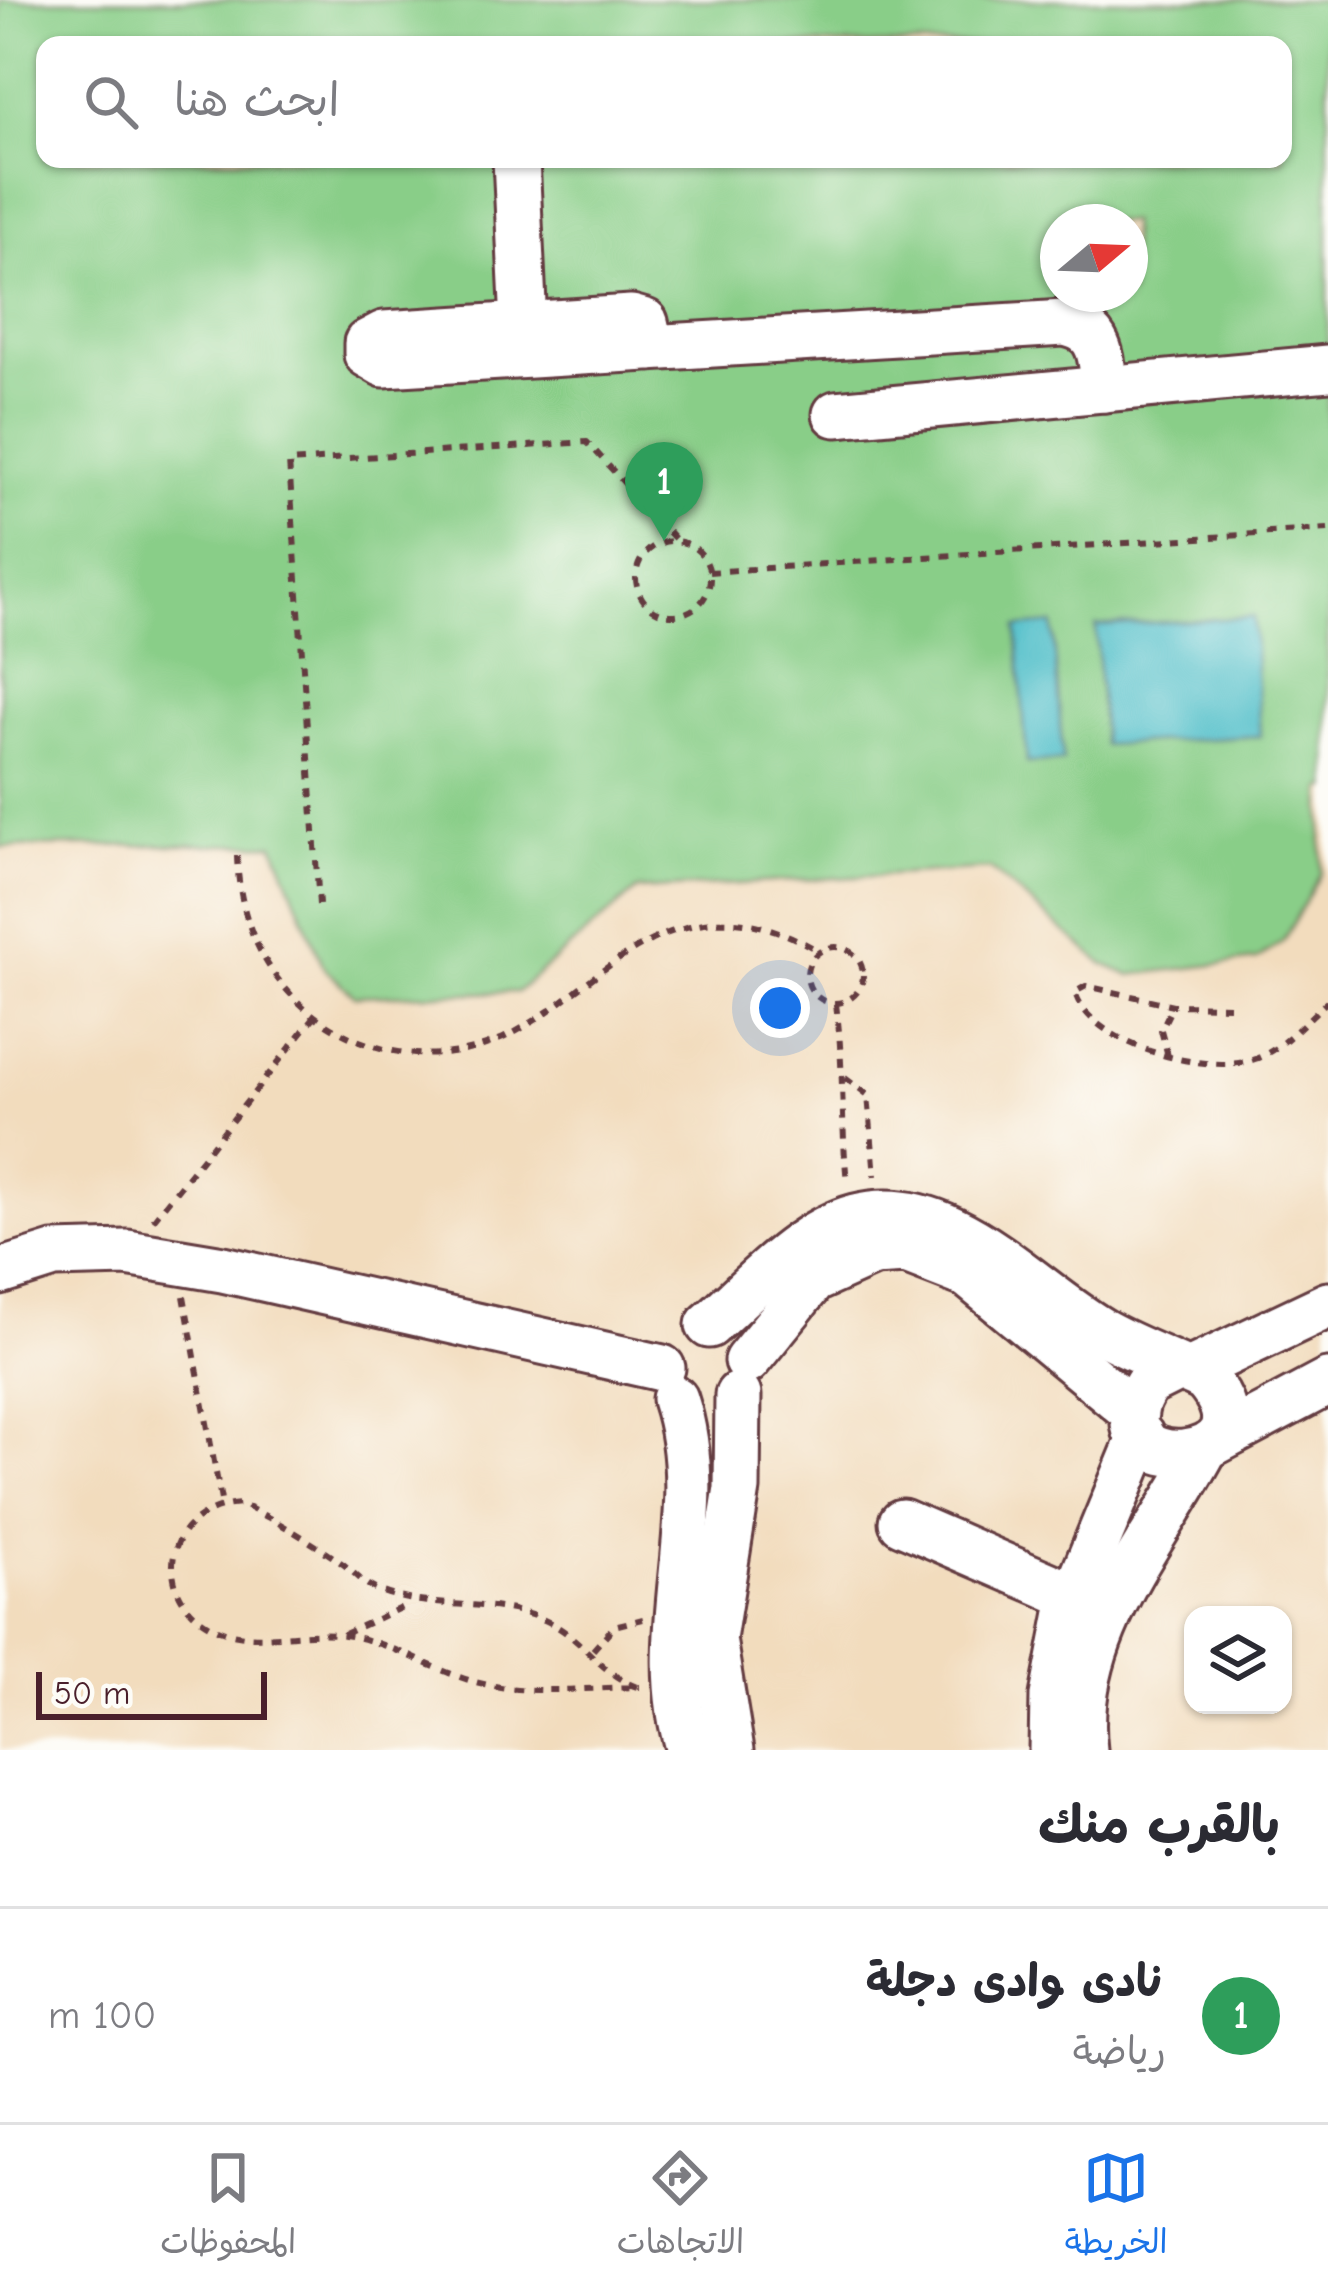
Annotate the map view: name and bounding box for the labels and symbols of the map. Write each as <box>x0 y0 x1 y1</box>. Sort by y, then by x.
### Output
north arrow <box>1040 204 1148 312</box>
pin: 1 <box>625 442 703 541</box>
your location <box>750 978 810 1038</box>
scale bar <box>36 1666 267 1719</box>

